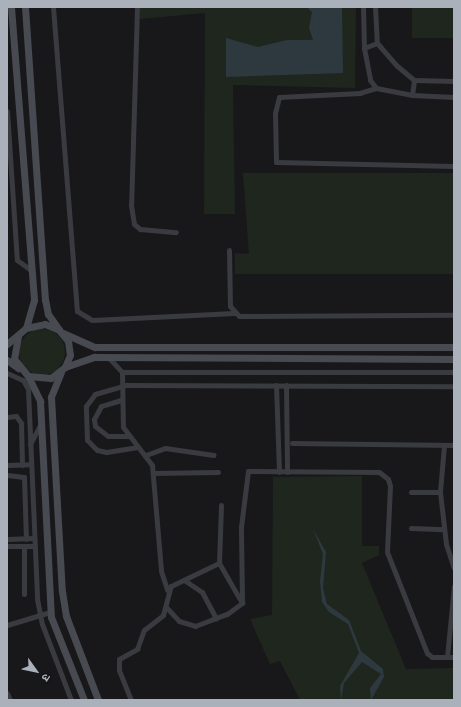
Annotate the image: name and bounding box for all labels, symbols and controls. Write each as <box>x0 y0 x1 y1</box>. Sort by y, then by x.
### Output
north arrow <box>16 651 56 691</box>
text: उ <box>39 672 53 684</box>

